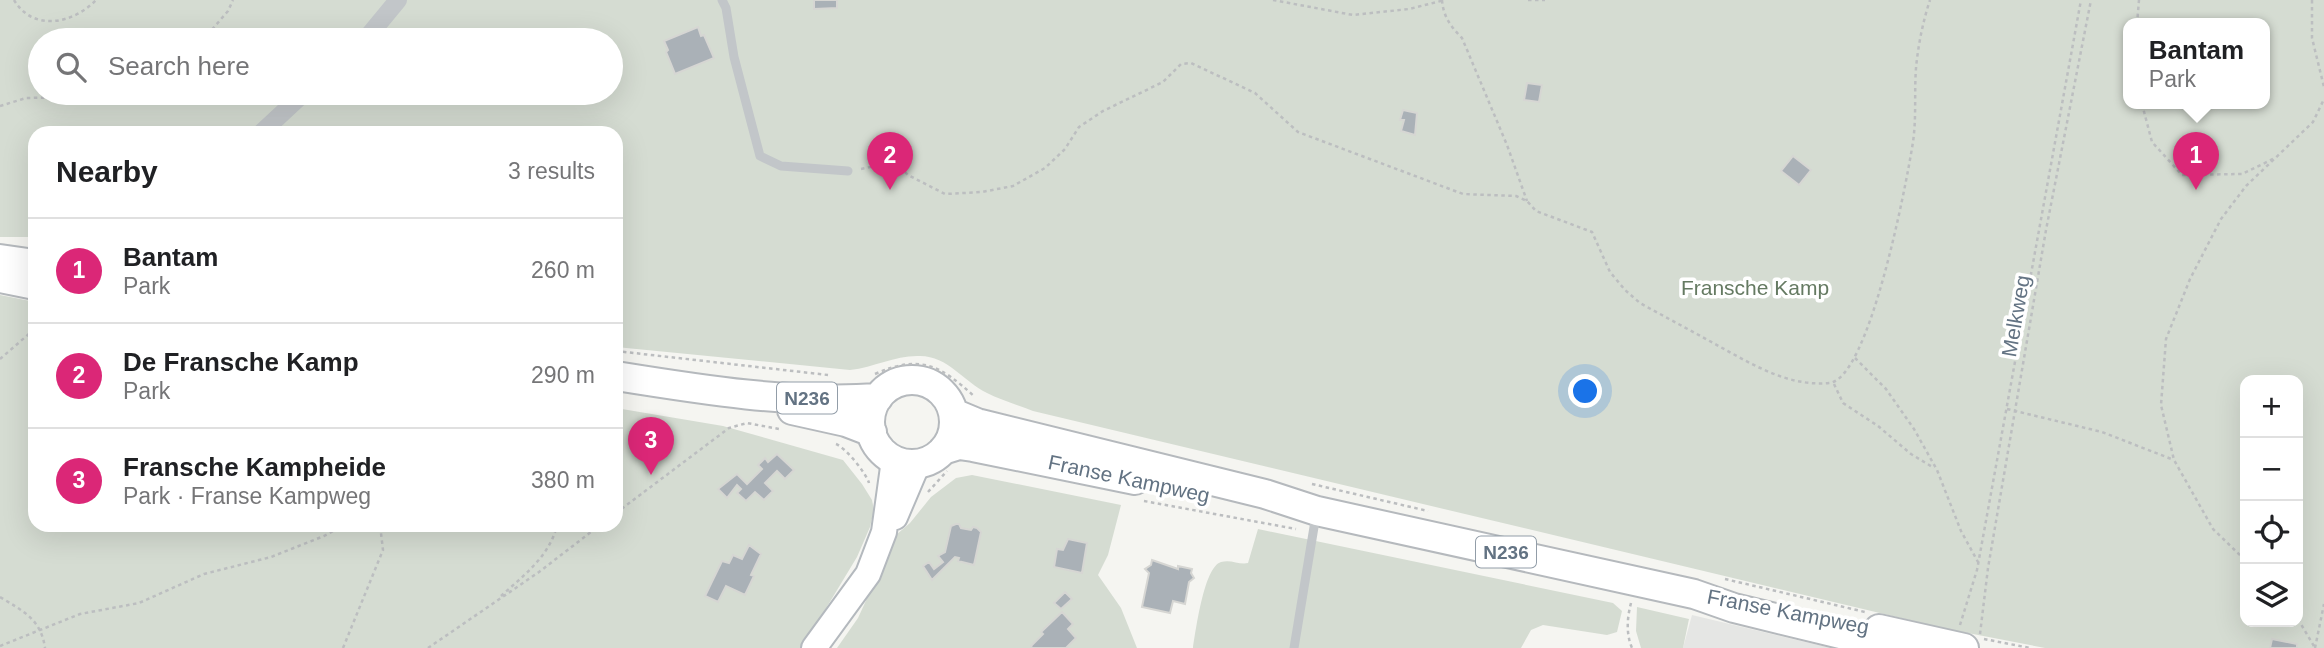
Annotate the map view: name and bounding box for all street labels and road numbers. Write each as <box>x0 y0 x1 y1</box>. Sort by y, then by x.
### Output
street label: Melkweg <box>1997 273 2034 359</box>
road number: N236 <box>777 382 837 414</box>
street label: Franse Kampweg <box>1046 450 1212 507</box>
road number: N236 <box>1476 537 1536 568</box>
street label: Franse Kampweg <box>1705 585 1871 638</box>

